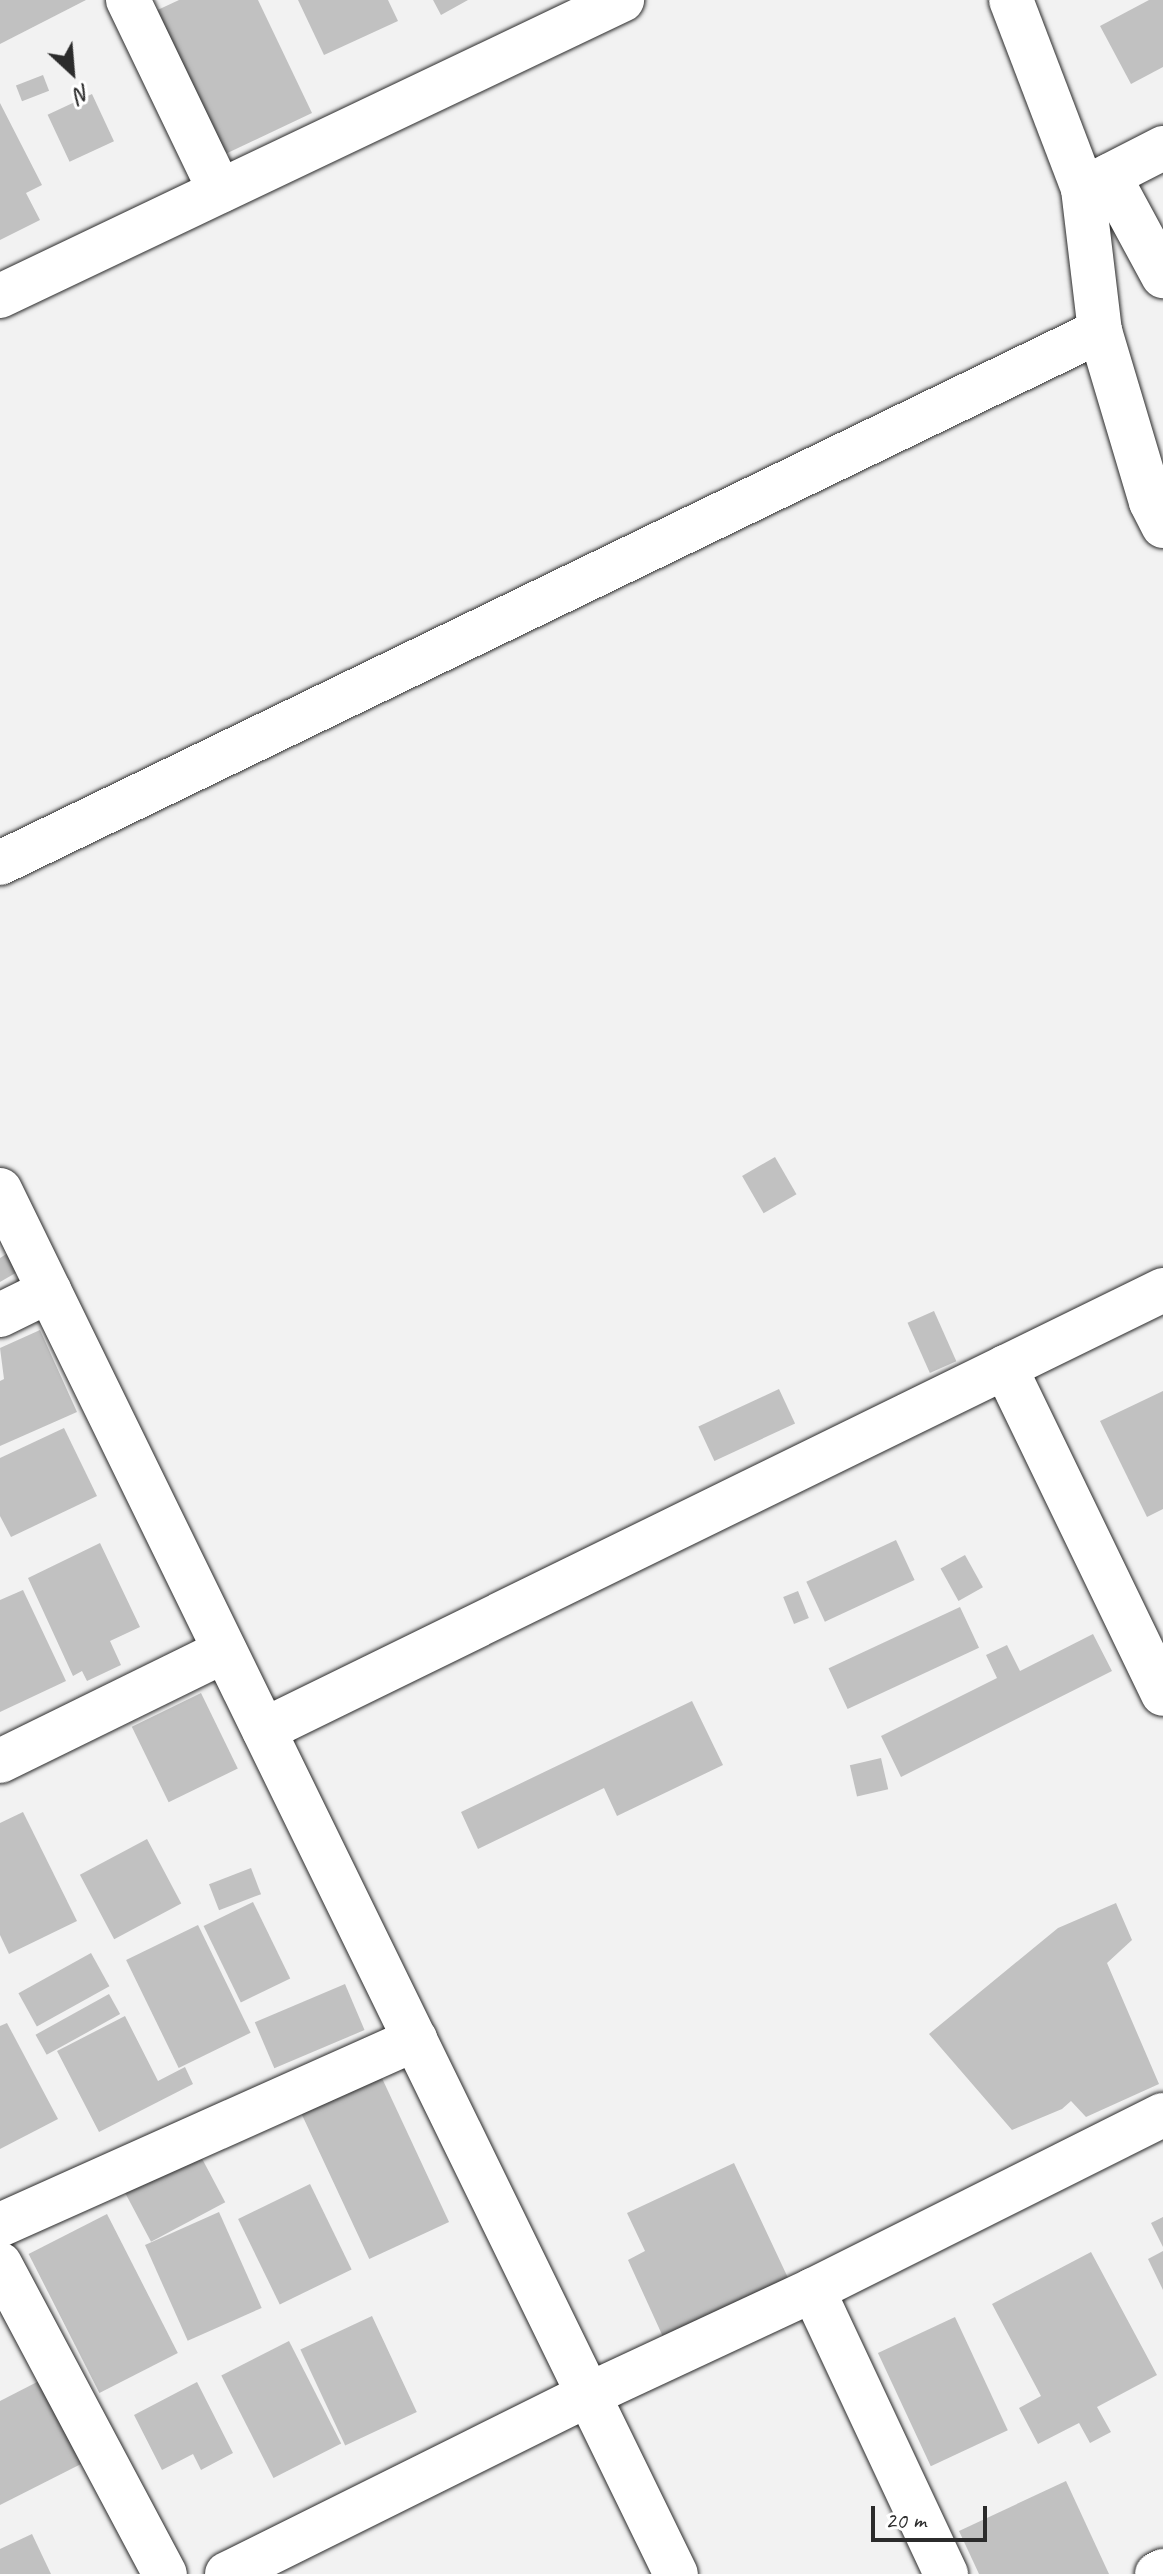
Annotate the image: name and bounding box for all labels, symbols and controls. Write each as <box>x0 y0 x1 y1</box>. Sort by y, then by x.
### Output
north arrow <box>32 32 112 112</box>
text: N <box>70 78 95 109</box>
scale bar <box>875 2490 991 2540</box>
text: 20 m <box>885 2505 926 2535</box>

